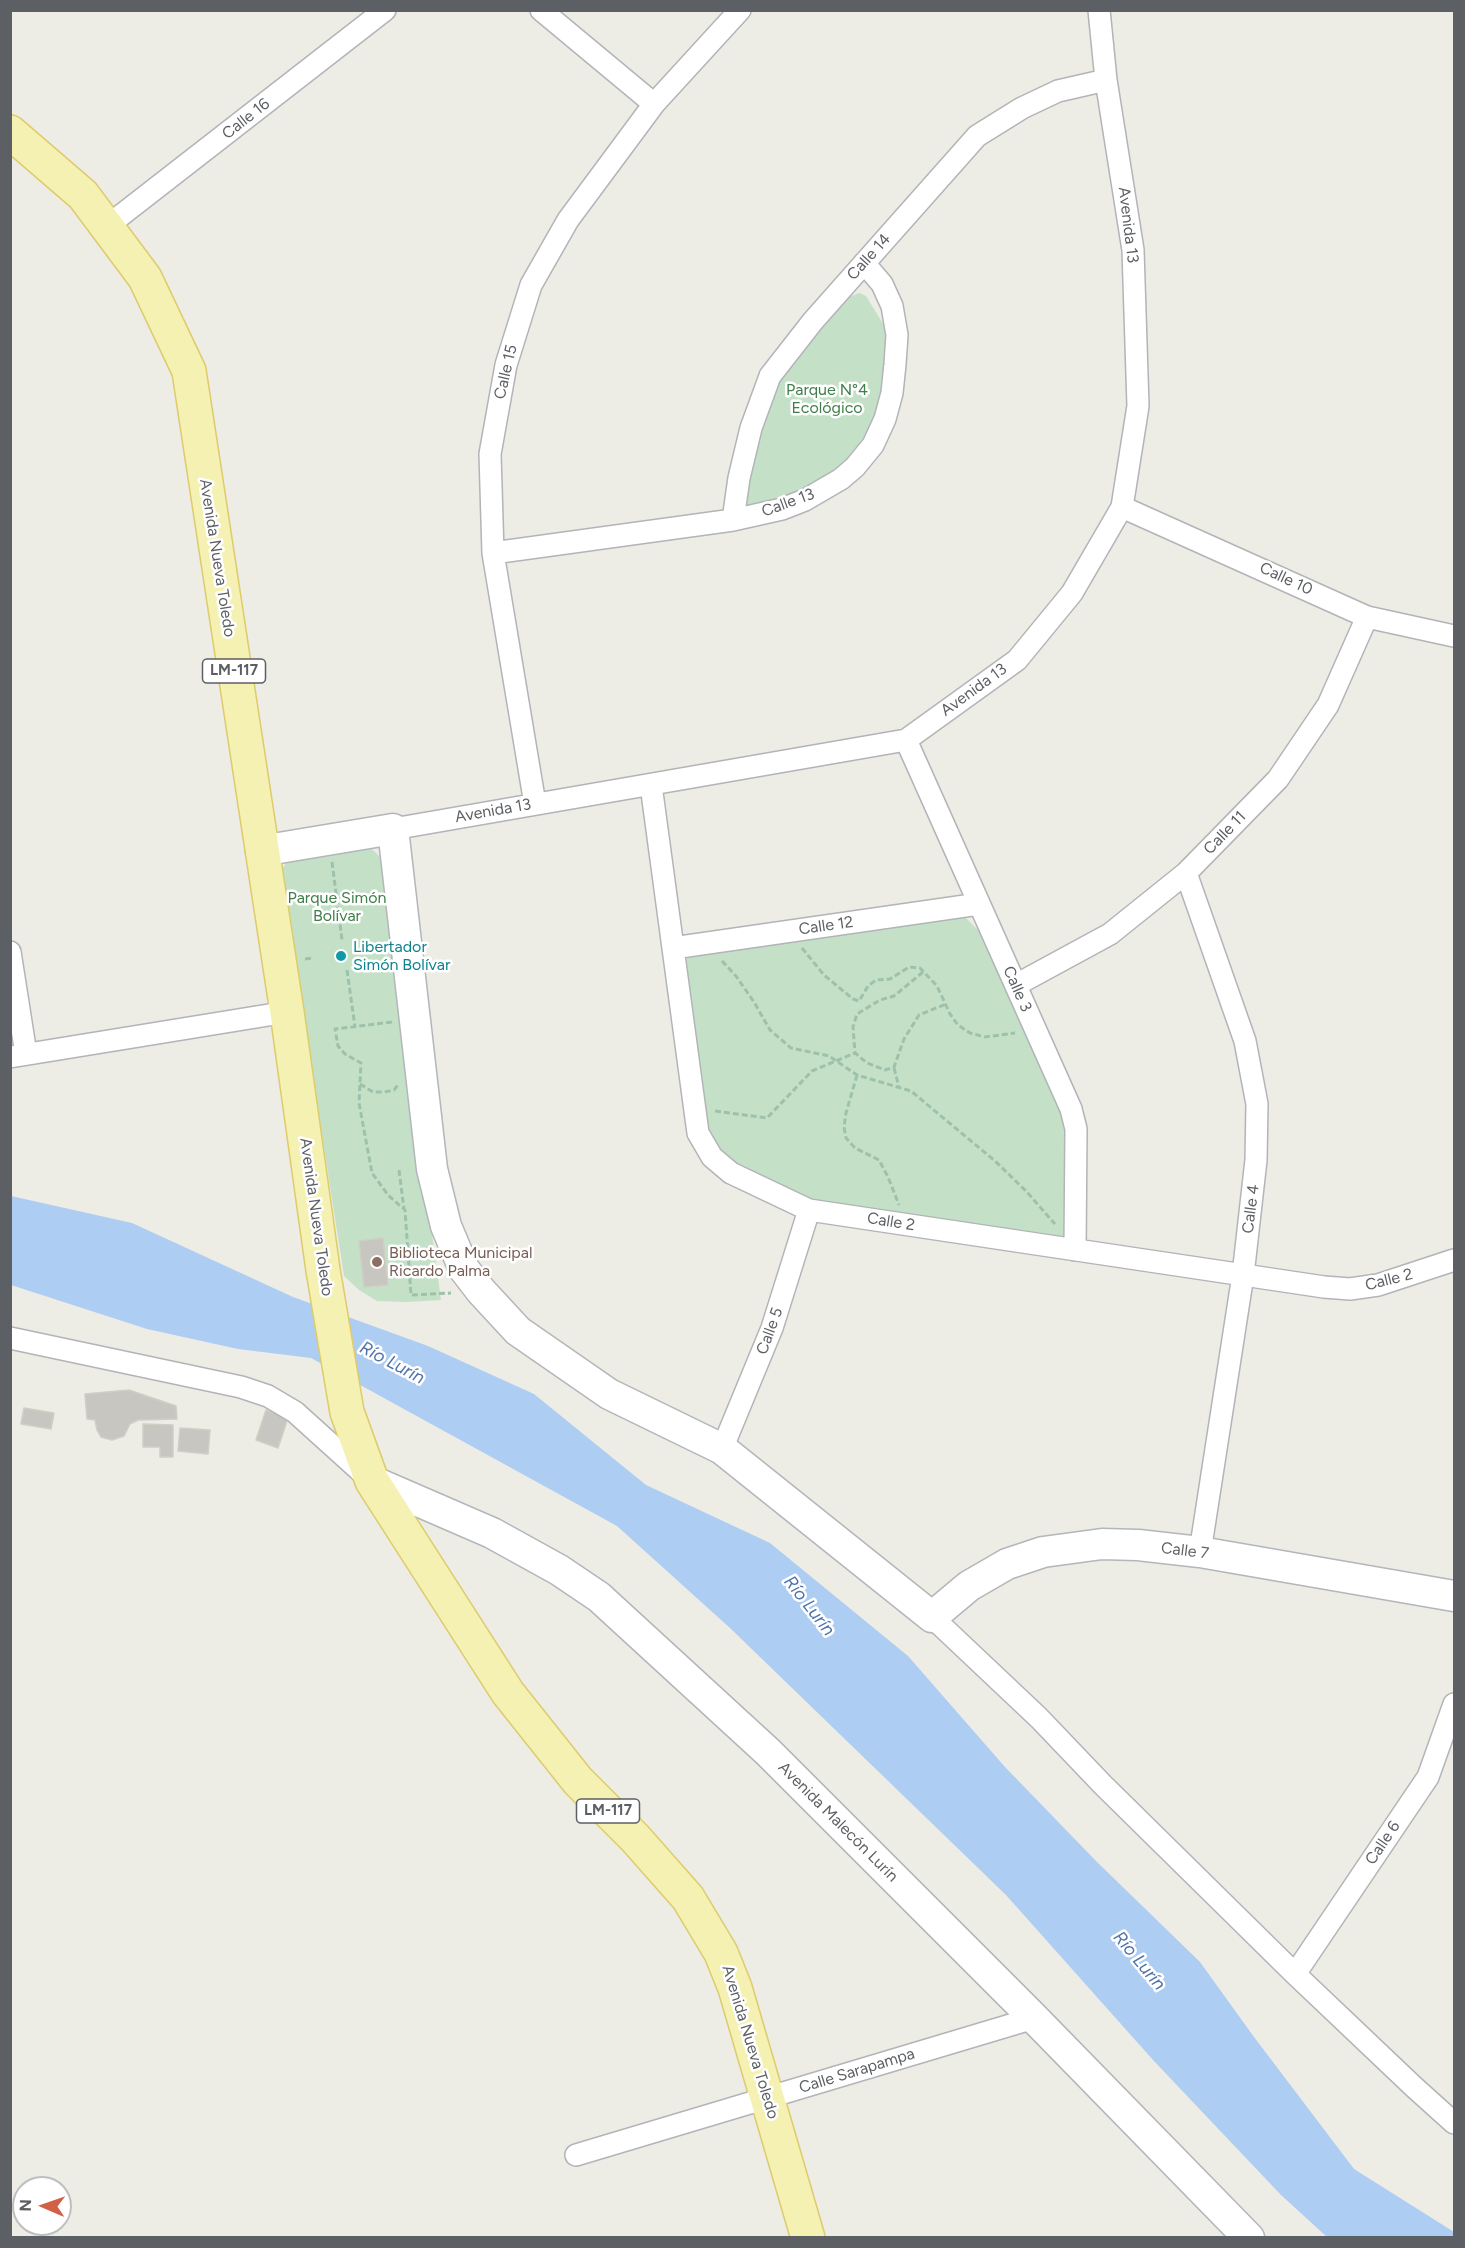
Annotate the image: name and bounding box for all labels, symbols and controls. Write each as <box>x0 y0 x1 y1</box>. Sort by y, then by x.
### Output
street label: Calle 16 <box>218 94 274 144</box>
street label: Avenida 13 <box>1114 186 1142 264</box>
street label: Calle 14 <box>843 230 895 284</box>
street label: Calle 15 <box>490 343 522 401</box>
park label: Parque N°4 Ecológico <box>786 380 868 418</box>
street label: Avenida Nueva Toledo <box>195 478 239 638</box>
street label: Calle 13 <box>759 485 817 521</box>
street label: Calle 10 <box>1256 558 1316 600</box>
road number: LM-117 <box>202 659 266 683</box>
street label: Avenida 13 <box>937 660 1011 720</box>
street label: Avenida 13 <box>453 795 533 827</box>
street label: Calle 11 <box>1200 807 1250 859</box>
park label: Parque Simón Bolívar <box>288 888 386 926</box>
street label: Calle 12 <box>797 913 855 939</box>
place label: Libertador Simón Bolívar <box>353 937 450 975</box>
marker: Libertador Simón Bolívar <box>334 949 348 963</box>
street label: Calle 3 <box>998 963 1036 1015</box>
street label: Avenida Nueva Toledo <box>295 1137 337 1297</box>
street label: Calle 4 <box>1238 1183 1264 1235</box>
street label: Calle 2 <box>866 1209 916 1235</box>
place label: Biblioteca Municipal Ricardo Palma <box>389 1243 532 1281</box>
marker: Biblioteca Municipal Ricardo Palma <box>370 1255 384 1269</box>
street label: Calle 2 <box>1363 1265 1415 1295</box>
street label: Calle 5 <box>753 1305 787 1357</box>
water label: Río Lurín <box>356 1337 428 1389</box>
street label: Calle 7 <box>1160 1539 1210 1563</box>
water label: Río Lurín <box>779 1572 839 1640</box>
street label: Avenida Malecón Lurín <box>774 1758 902 1886</box>
road number: LM-117 <box>576 1799 640 1823</box>
street label: Calle 6 <box>1361 1818 1405 1868</box>
water label: Río Lurín <box>1108 1927 1170 1995</box>
street label: Avenida Nueva Toledo <box>717 1963 783 2121</box>
street label: Calle Sarapampa <box>797 2044 917 2098</box>
north arrow <box>12 2176 72 2236</box>
text: N <box>16 2199 35 2212</box>

